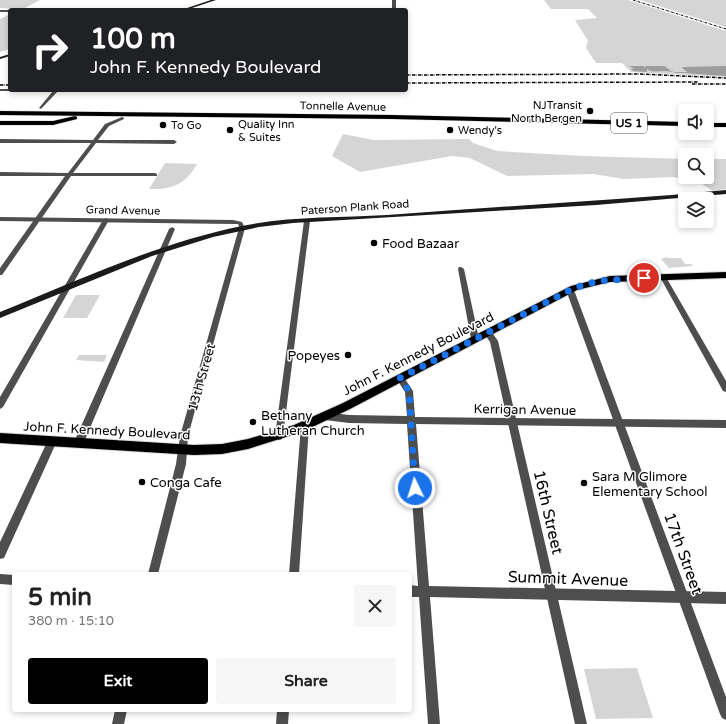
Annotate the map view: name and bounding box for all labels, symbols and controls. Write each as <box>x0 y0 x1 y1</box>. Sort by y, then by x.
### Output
text: 100 m <box>90 22 176 56</box>
icon: right <box>24 24 76 76</box>
text: John F. Kennedy Boulevard <box>90 56 321 78</box>
street label: Tonnelle Avenue <box>300 99 386 114</box>
place label: NJTransit North Bergen <box>511 99 582 125</box>
map controls <box>678 104 714 228</box>
button: sound <box>678 104 714 140</box>
marker: NJTransit North Bergen <box>585 106 595 116</box>
road number: US 1 <box>611 113 647 133</box>
place label: Quality Inn & Suites <box>238 118 295 144</box>
place label: To Go <box>171 119 202 132</box>
marker: To Go <box>158 120 168 130</box>
place label: Wendy's <box>458 124 502 137</box>
marker: Quality Inn & Suites <box>225 125 235 135</box>
marker: Wendy's <box>445 125 455 135</box>
button: search <box>678 148 714 184</box>
button: layers <box>678 192 714 228</box>
street label: Paterson Plank Road <box>300 197 410 218</box>
street label: Grand Avenue <box>86 203 160 218</box>
place label: Food Bazaar <box>382 236 459 252</box>
marker: Food Bazaar <box>369 238 379 248</box>
pin <box>627 261 661 295</box>
icon: arrive <box>633 267 655 289</box>
street label: John F. Kennedy Boulevard <box>340 309 497 399</box>
street label: 13th Street <box>185 342 219 413</box>
place label: Popeyes <box>288 348 340 364</box>
marker: Popeyes <box>343 350 353 360</box>
street label: Kerrigan Avenue <box>474 401 576 419</box>
place label: Bethany Lutheran Church <box>261 408 365 439</box>
marker: Bethany Lutheran Church <box>248 417 258 427</box>
street label: John F. Kennedy Boulevard <box>23 419 191 443</box>
position arrow <box>394 467 436 509</box>
street label: 16th Street <box>529 468 567 556</box>
place label: Sara M Glimore Elementary School <box>592 469 707 500</box>
place label: Conga Cafe <box>150 475 222 491</box>
marker: Conga Cafe <box>137 477 147 487</box>
marker: Sara M Glimore Elementary School <box>579 478 589 488</box>
street label: 17th Street <box>659 510 707 597</box>
street label: Summit Avenue <box>507 567 628 591</box>
text: 5 min <box>28 583 92 612</box>
button: close <box>354 585 396 627</box>
text: 380 m · 15:10 <box>28 613 114 629</box>
button: Exit <box>28 658 208 704</box>
button: Share <box>216 658 396 704</box>

